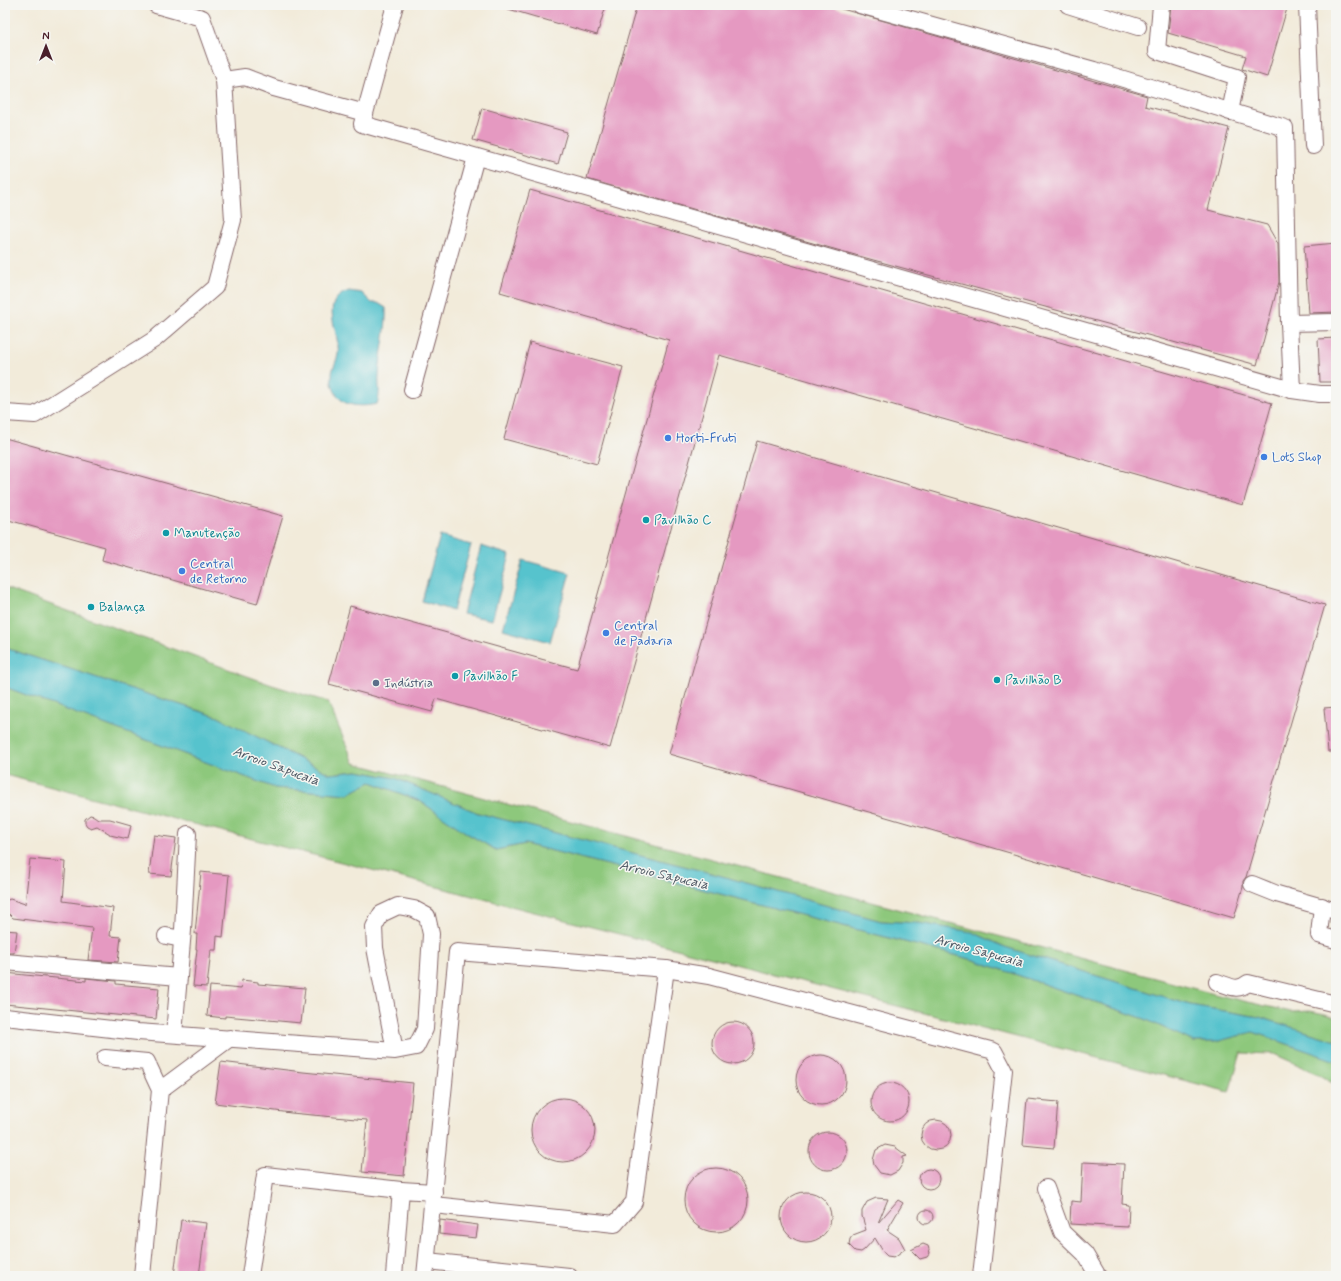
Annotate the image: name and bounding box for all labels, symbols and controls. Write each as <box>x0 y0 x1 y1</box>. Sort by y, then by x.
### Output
north arrow <box>26 26 66 66</box>
text: N <box>42 30 50 44</box>
place label: Horti-Fruti <box>676 430 736 447</box>
marker: Horti-Fruti <box>663 433 673 443</box>
place label: Lots Shop <box>1272 449 1322 466</box>
marker: Lots Shop <box>1259 452 1269 462</box>
place label: Pavilhão C <box>654 512 711 529</box>
marker: Pavilhão C <box>641 515 651 525</box>
place label: Manutenção <box>174 525 240 542</box>
marker: Manutenção <box>161 528 171 538</box>
place label: Central de Retorno <box>190 556 248 588</box>
marker: Central de Retorno <box>177 566 187 576</box>
place label: Balança <box>99 599 146 616</box>
marker: Balança <box>86 602 96 612</box>
place label: Central de Padaria <box>614 618 673 650</box>
marker: Central de Padaria <box>601 628 611 638</box>
place label: Pavilhão F <box>463 668 518 685</box>
marker: Pavilhão F <box>450 671 460 681</box>
place label: Pavilhão B <box>1005 672 1061 689</box>
place label: Indústria <box>384 675 433 692</box>
marker: Pavilhão B <box>992 675 1002 685</box>
marker: Indústria <box>371 678 381 688</box>
water label: Arroio Sapucaia <box>230 742 322 790</box>
water label: Arroio Sapucaia <box>618 856 710 894</box>
water label: Arroio Sapucaia <box>933 931 1025 971</box>

